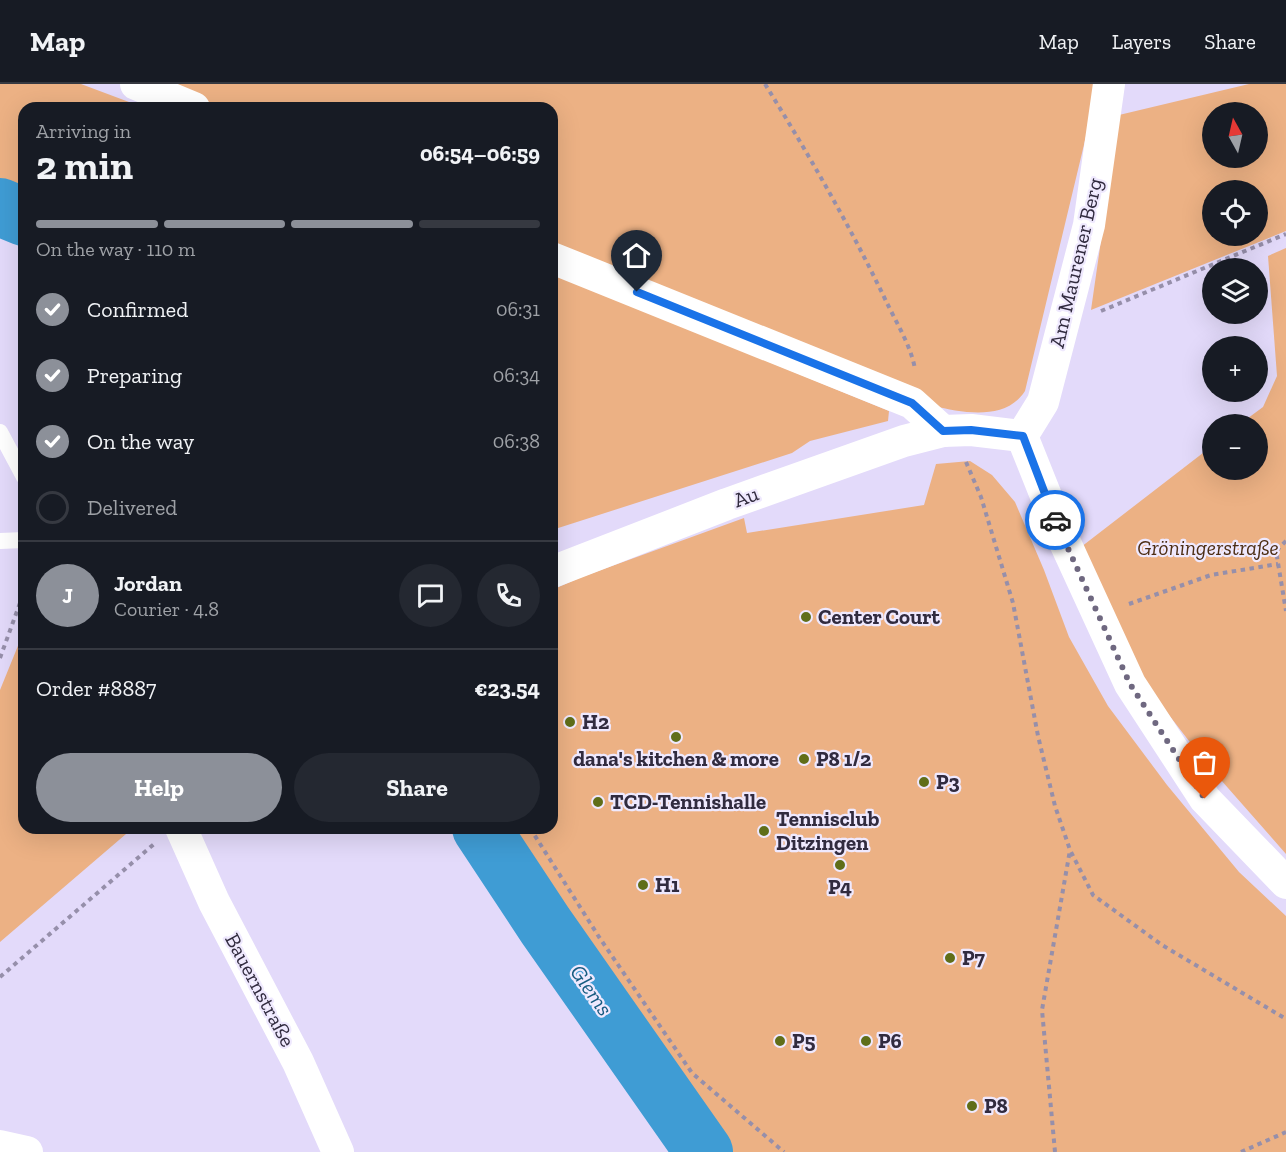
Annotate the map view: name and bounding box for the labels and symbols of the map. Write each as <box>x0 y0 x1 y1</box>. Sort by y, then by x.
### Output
north arrow <box>1202 102 1268 168</box>
street label: Am Maurener Berg <box>1044 175 1107 350</box>
pin <box>611 230 662 292</box>
street label: Au <box>730 480 762 513</box>
courier <box>1025 490 1085 550</box>
park label: Gröningerstraße <box>1137 535 1279 560</box>
place label: Center Court <box>818 604 941 629</box>
marker: Center Court <box>799 610 813 624</box>
place label: H2 <box>582 709 609 734</box>
marker: H2 <box>563 715 577 729</box>
marker: dana's kitchen & more <box>669 730 683 744</box>
pin <box>1179 737 1230 799</box>
place label: dana's kitchen & more <box>573 746 779 771</box>
place label: P8 1/2 <box>816 746 871 771</box>
marker: P8 1/2 <box>797 752 811 766</box>
place label: P3 <box>936 769 960 794</box>
marker: P3 <box>917 775 931 789</box>
place label: TCD-Tennishalle <box>610 789 766 814</box>
marker: TCD-Tennishalle <box>591 795 605 809</box>
place label: Tennisclub Ditzingen <box>776 806 880 855</box>
marker: Tennisclub Ditzingen <box>757 824 771 838</box>
marker: P4 <box>833 858 847 872</box>
place label: H1 <box>655 872 680 897</box>
place label: P4 <box>828 874 852 899</box>
marker: H1 <box>636 878 650 892</box>
street label: Bauernstraße <box>220 929 301 1051</box>
place label: P7 <box>962 945 986 970</box>
marker: P7 <box>943 951 957 965</box>
water label: Glems <box>564 960 619 1021</box>
place label: P5 <box>792 1028 816 1053</box>
place label: P6 <box>878 1028 902 1053</box>
marker: P5 <box>773 1034 787 1048</box>
marker: P6 <box>859 1034 873 1048</box>
place label: P8 <box>984 1093 1008 1118</box>
marker: P8 <box>965 1099 979 1113</box>

